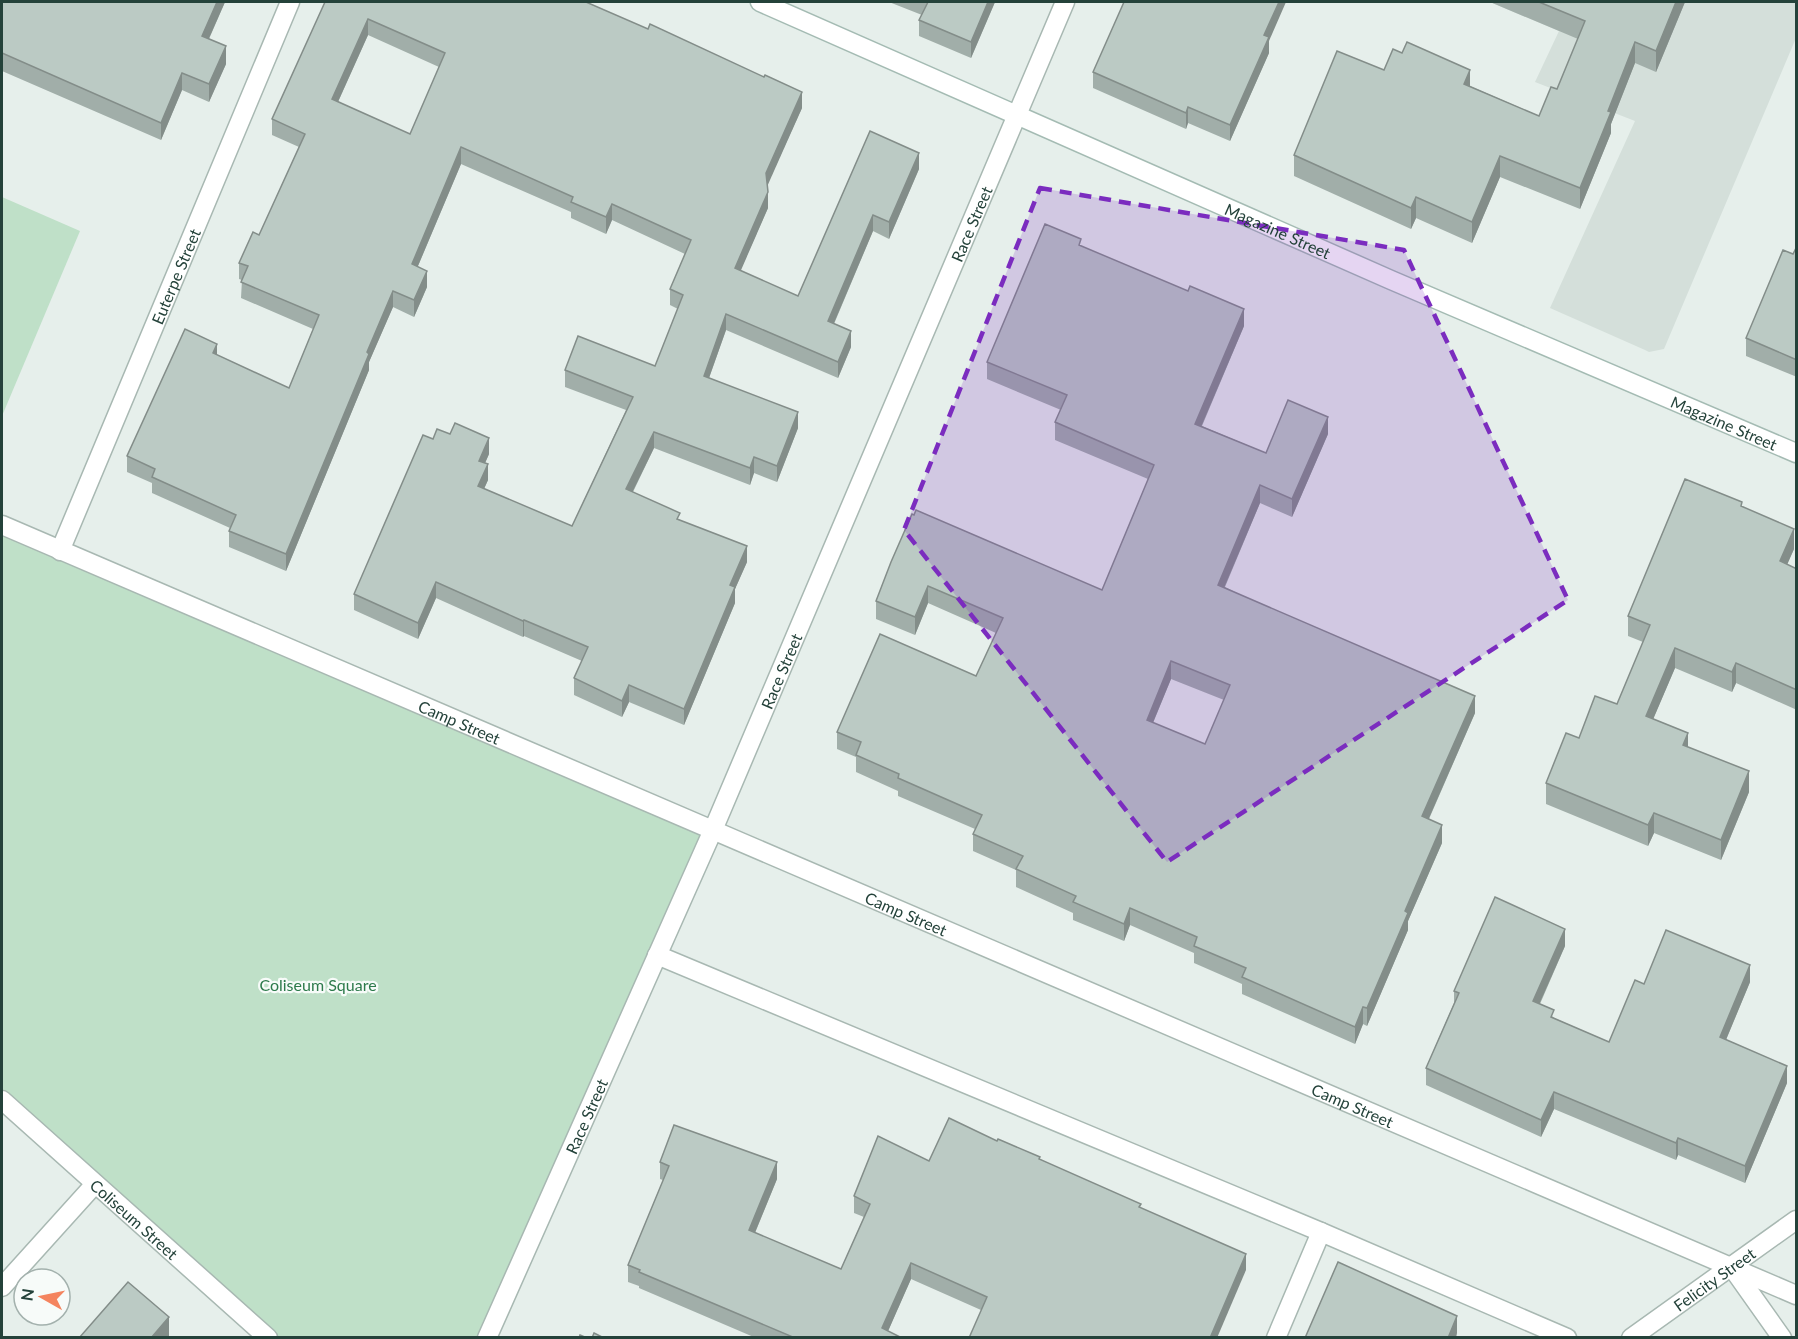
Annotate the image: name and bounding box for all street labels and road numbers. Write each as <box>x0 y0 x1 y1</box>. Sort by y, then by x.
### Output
street label: Race Street <box>946 183 995 264</box>
street label: Magazine Street <box>1222 199 1334 262</box>
street label: Euterpe Street <box>147 225 204 327</box>
street label: Magazine Street <box>1668 391 1781 454</box>
street label: Race Street <box>756 630 805 711</box>
street label: Camp Street <box>416 696 504 747</box>
street label: Camp Street <box>862 887 950 939</box>
street label: Race Street <box>561 1075 611 1156</box>
street label: Camp Street <box>1309 1079 1397 1131</box>
street label: Coliseum Street <box>87 1175 183 1263</box>
street label: Felicity Street <box>1669 1243 1759 1314</box>

